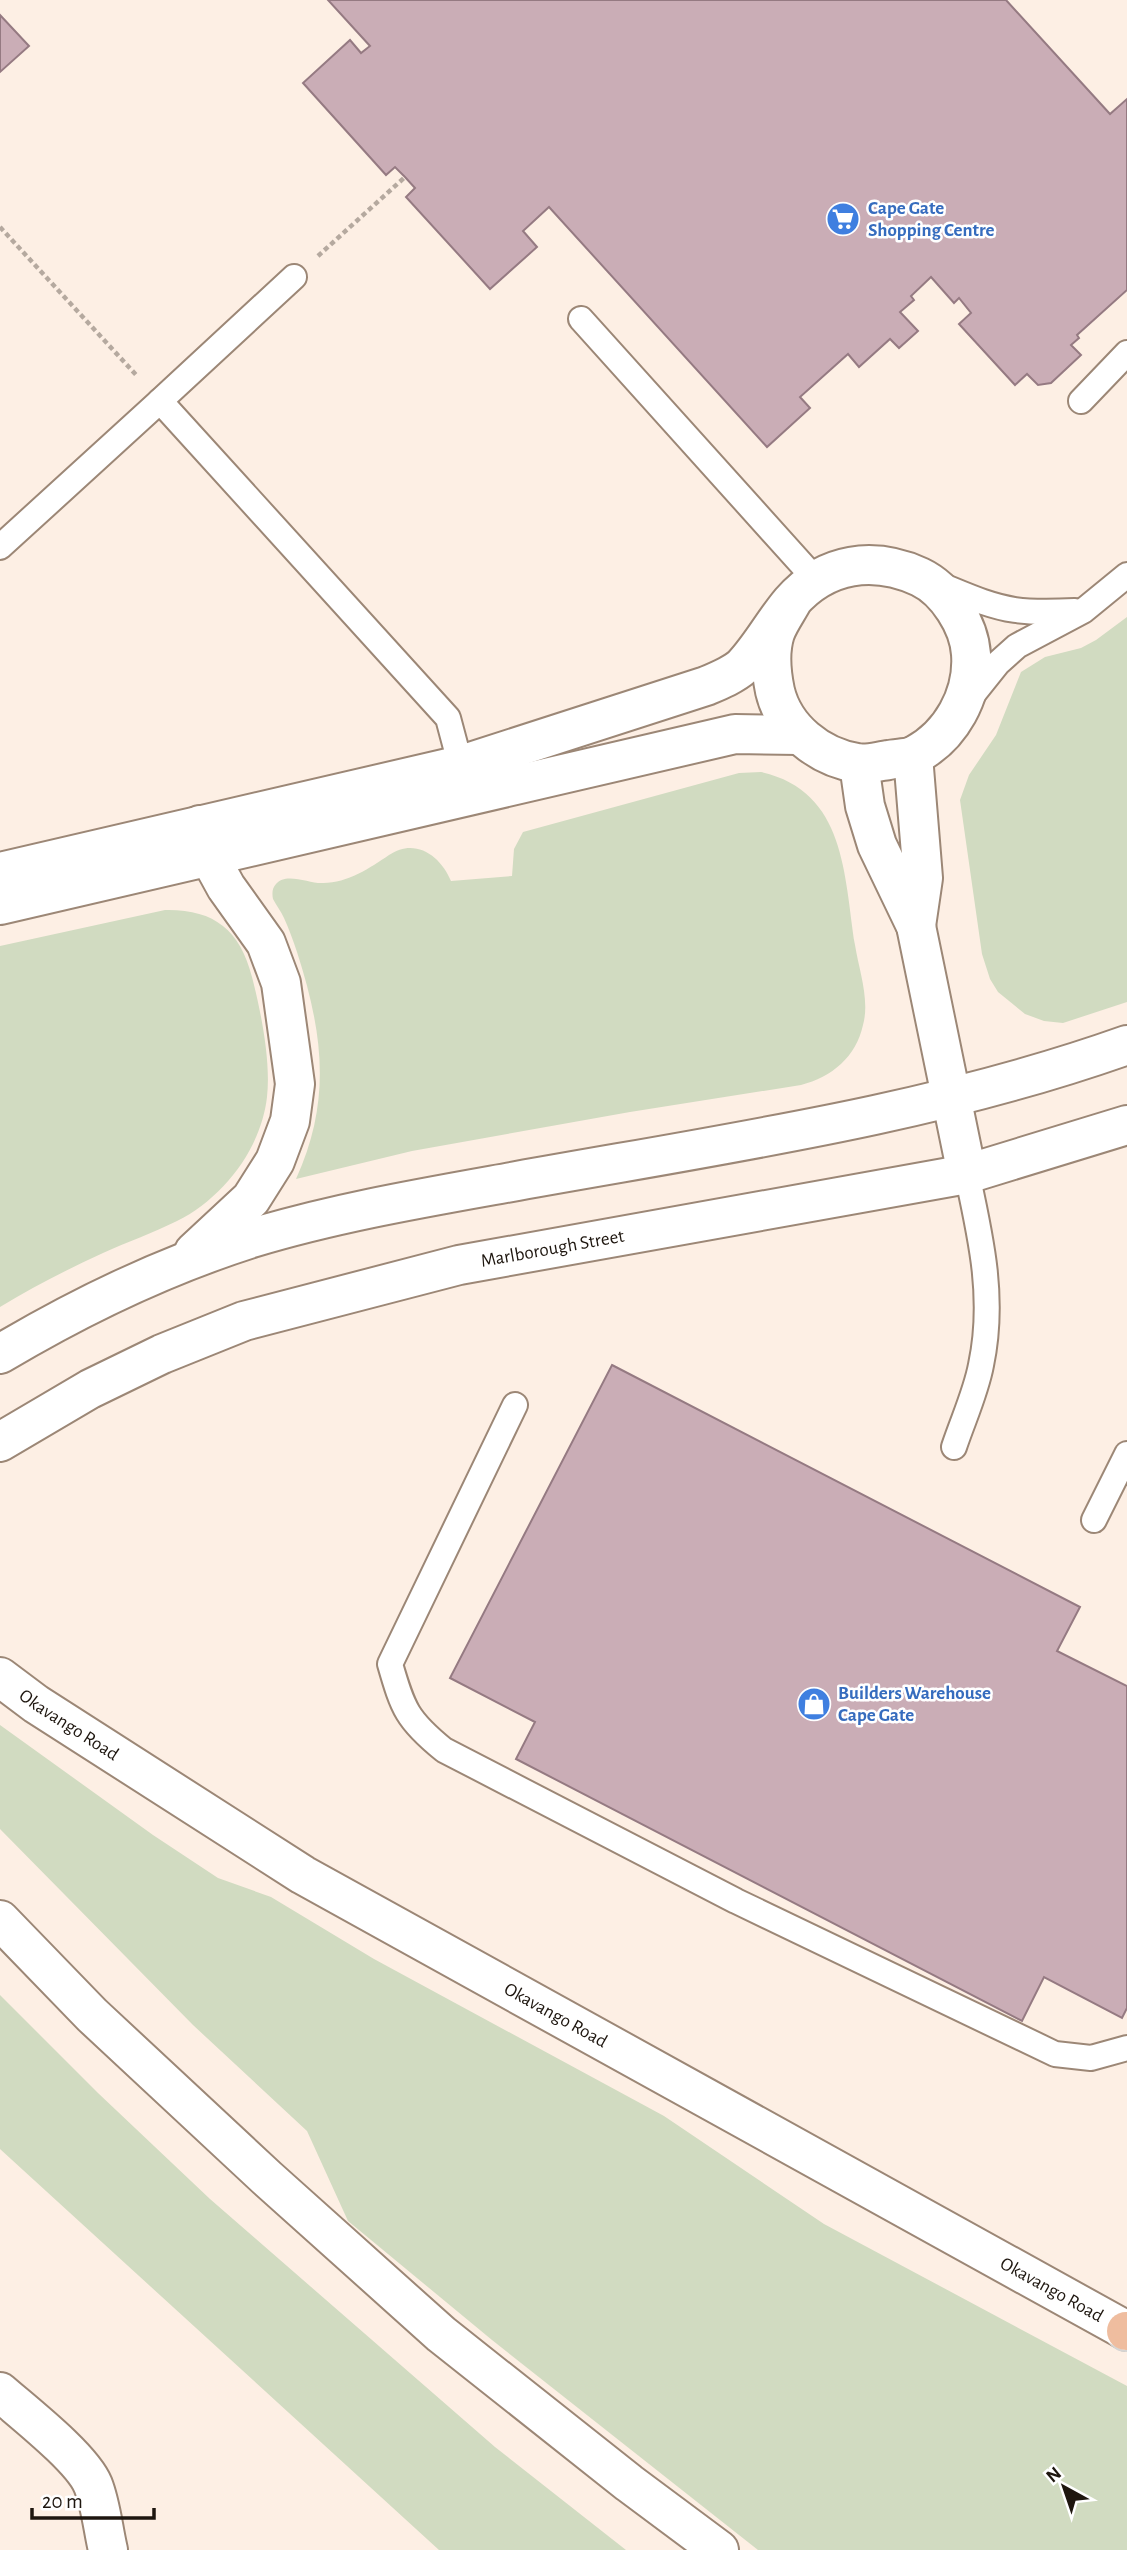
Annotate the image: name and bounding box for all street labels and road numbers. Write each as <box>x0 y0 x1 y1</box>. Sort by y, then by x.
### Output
street label: Marlborough Street <box>479 1226 626 1270</box>
street label: Okavango Road <box>16 1685 122 1764</box>
street label: Okavango Road <box>501 1979 611 2051</box>
street label: Okavango Road <box>997 2253 1107 2326</box>

